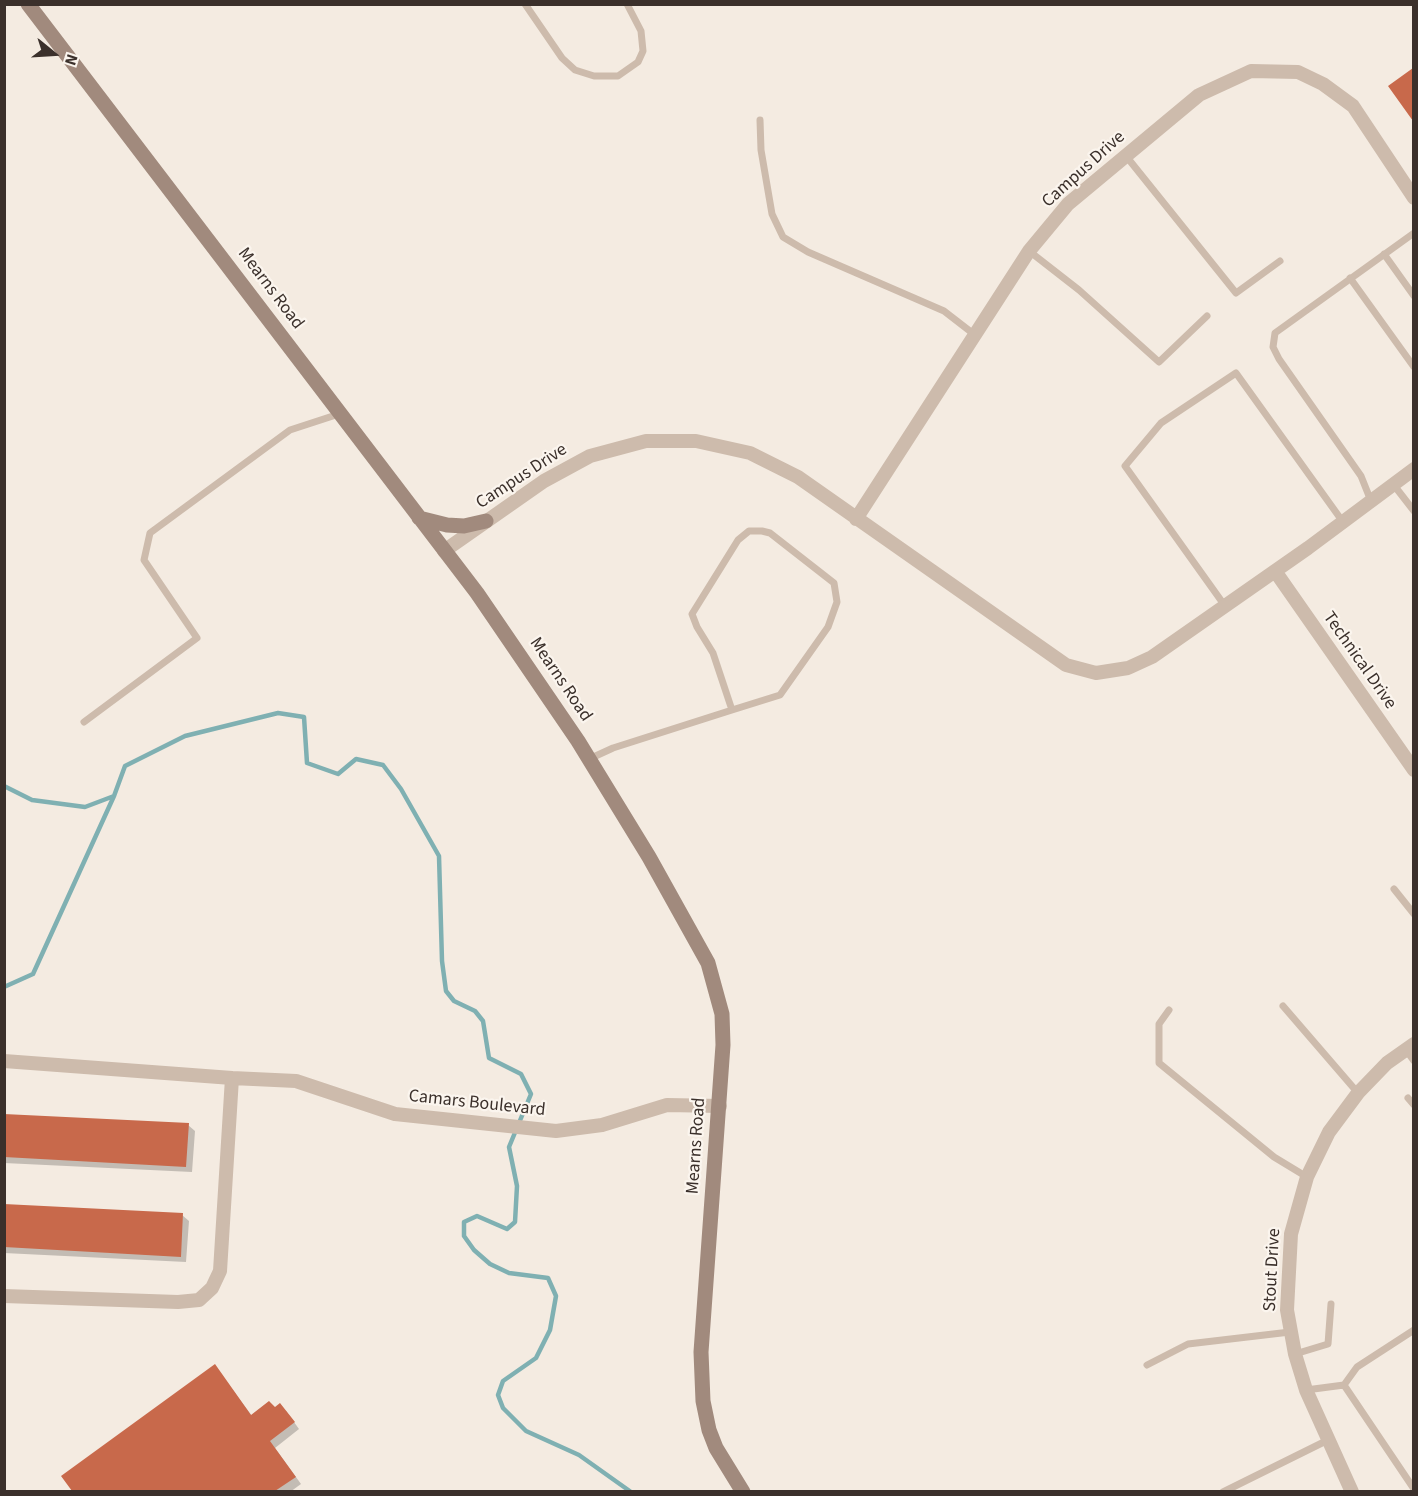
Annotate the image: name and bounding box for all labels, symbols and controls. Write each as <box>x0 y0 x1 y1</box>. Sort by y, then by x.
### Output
north arrow <box>24 24 84 84</box>
text: N <box>59 51 83 68</box>
street label: Campus Drive <box>1038 127 1130 213</box>
street label: Mearns Road <box>232 244 308 334</box>
street label: Campus Drive <box>472 440 572 514</box>
street label: Technical Drive <box>1317 608 1401 714</box>
street label: Mearns Road <box>524 634 596 726</box>
street label: Camars Boulevard <box>407 1086 547 1122</box>
street label: Mearns Road <box>683 1097 711 1195</box>
street label: Stout Drive <box>1260 1228 1286 1312</box>

